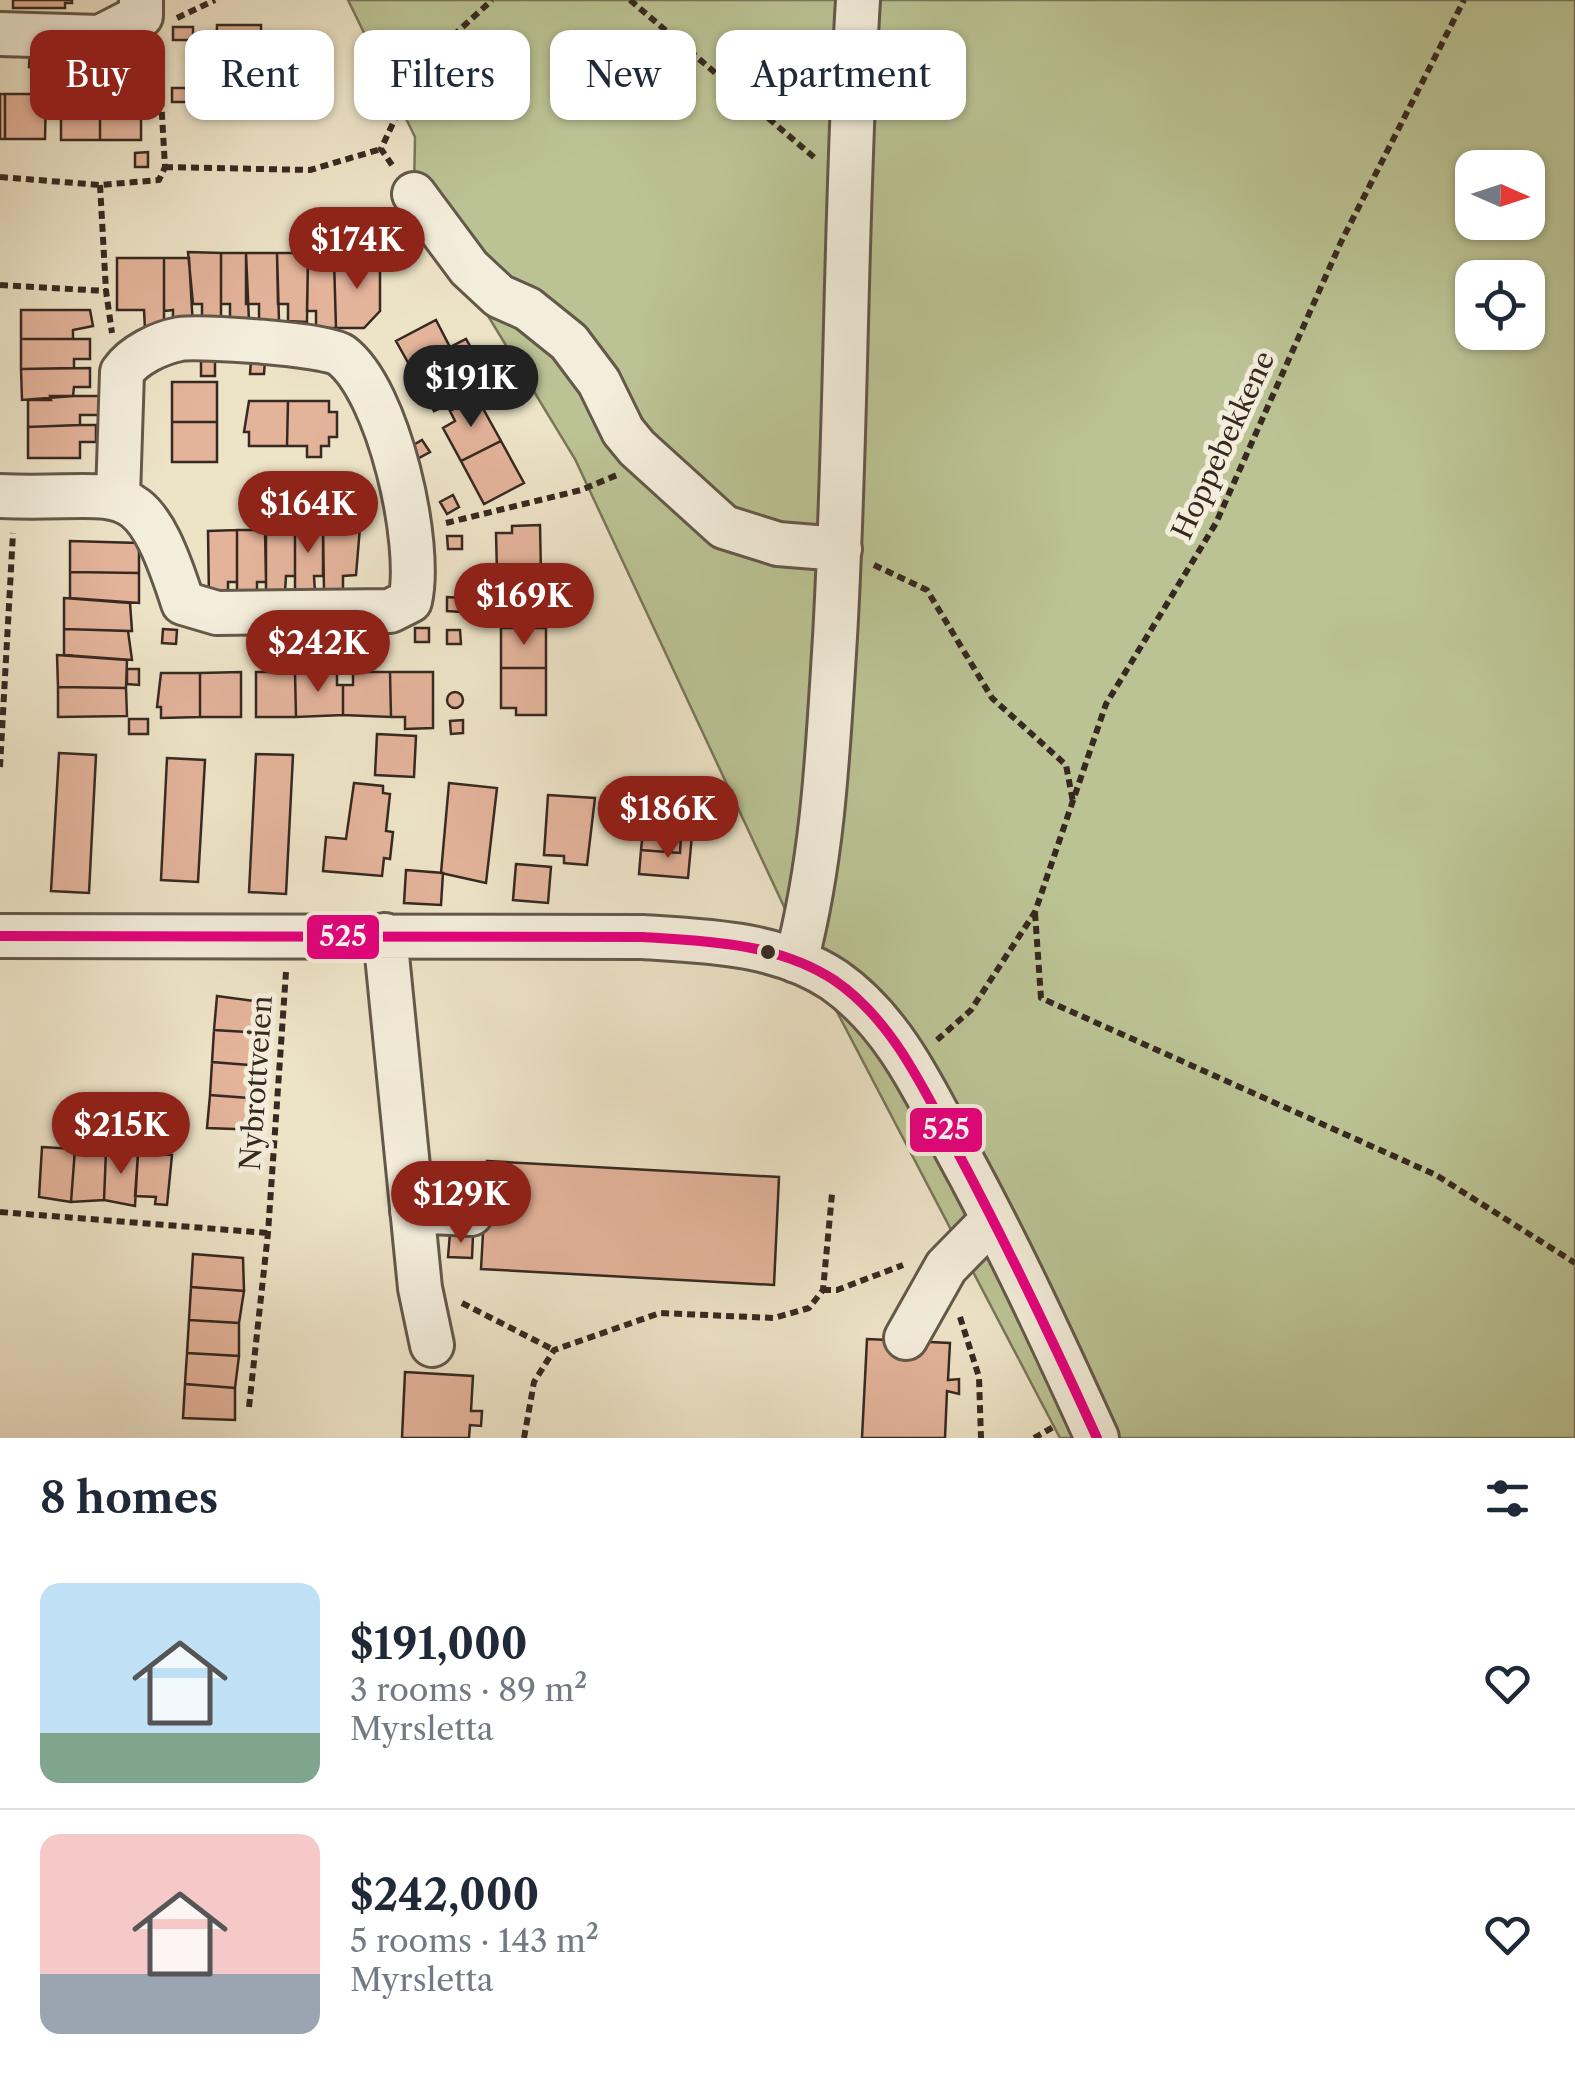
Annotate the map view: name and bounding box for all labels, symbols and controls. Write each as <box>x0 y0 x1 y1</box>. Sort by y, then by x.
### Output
chip: Buy <box>30 30 165 120</box>
chip: Rent <box>185 30 334 120</box>
chip: Filters <box>354 30 530 120</box>
chip: New <box>550 30 696 120</box>
chip: Apartment <box>716 30 966 120</box>
north arrow <box>1455 150 1545 240</box>
map controls <box>1455 150 1545 350</box>
pin: $174K <box>287 207 427 292</box>
text: $174K <box>311 220 403 259</box>
button: locate <box>1455 260 1545 350</box>
pin: $191K <box>401 345 541 430</box>
street label: Hoppebekkene <box>1165 346 1281 544</box>
text: $191K <box>425 358 517 397</box>
pin: $164K <box>238 471 378 556</box>
text: $164K <box>260 484 356 523</box>
pin: $169K <box>454 563 594 648</box>
text: $169K <box>476 576 572 615</box>
pin: $242K <box>248 610 388 695</box>
text: $242K <box>268 623 368 662</box>
pin: $186K <box>598 776 738 861</box>
text: $186K <box>620 789 716 828</box>
line badge: 525 <box>305 913 381 961</box>
text: 525 <box>319 919 367 953</box>
unlabelled marker <box>758 942 778 962</box>
street label: Nybrottveien <box>233 994 279 1172</box>
pin: $215K <box>51 1092 191 1177</box>
text: $215K <box>74 1105 168 1144</box>
line badge: 525 <box>908 1106 984 1154</box>
text: 525 <box>922 1112 970 1146</box>
pin: $129K <box>391 1161 531 1246</box>
text: $129K <box>413 1174 509 1213</box>
icon: filters <box>1480 1471 1535 1526</box>
text: 8 homes <box>40 1472 218 1524</box>
text: $191,000 <box>350 1618 528 1670</box>
icon: home <box>120 1623 240 1743</box>
icon: heart <box>1480 1656 1535 1711</box>
text: 3 rooms · 89 m² <box>350 1670 587 1709</box>
text: Myrsletta <box>350 1709 494 1748</box>
text: $242,000 <box>350 1869 539 1921</box>
icon: home <box>120 1874 240 1994</box>
icon: heart <box>1480 1907 1535 1962</box>
text: 5 rooms · 143 m² <box>350 1921 599 1960</box>
text: Myrsletta <box>350 1960 494 1999</box>

